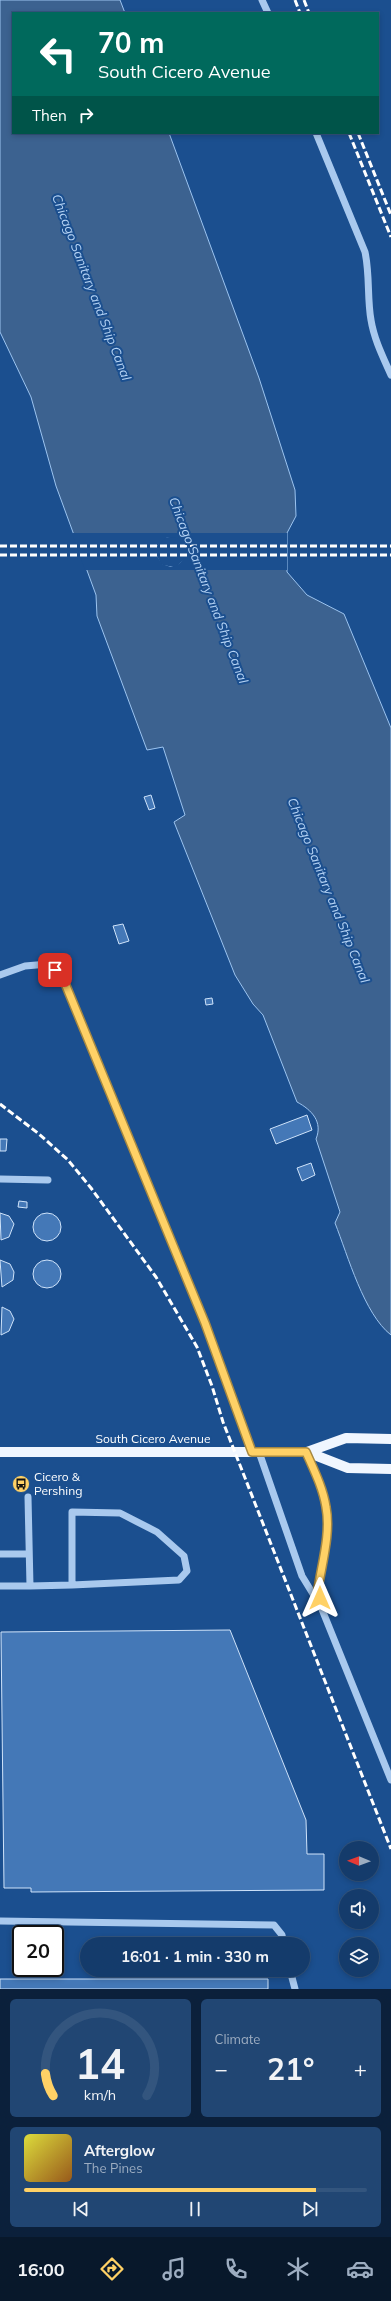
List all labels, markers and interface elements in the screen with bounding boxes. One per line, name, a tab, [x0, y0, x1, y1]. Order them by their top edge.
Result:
text: 70 m	[98, 25, 164, 60]
icon: left	[32, 28, 84, 80]
text: South Cicero Avenue	[98, 60, 271, 83]
icon: right	[75, 104, 97, 126]
text: Then	[32, 106, 67, 125]
water label: Chicago Sanitary and Ship Canal	[49, 192, 135, 383]
water label: Chicago Sanitary and Ship Canal	[166, 495, 252, 686]
water label: Chicago Sanitary and Ship Canal	[284, 795, 374, 986]
pin	[38, 953, 72, 987]
icon: arrive	[44, 959, 66, 981]
street label: South Cicero Avenue	[95, 1431, 211, 1446]
place label: Cicero & Pershing	[34, 1469, 82, 1498]
bus stop icon: Cicero & Pershing	[11, 1474, 31, 1494]
position arrow	[299, 1577, 341, 1619]
north arrow	[339, 1841, 379, 1881]
map controls	[339, 1841, 379, 1977]
button: sound	[339, 1889, 379, 1929]
speed limit sign: 20	[12, 1925, 64, 1977]
button: layers	[339, 1937, 379, 1977]
text: 16:01 · 1 min · 330 m	[121, 1947, 269, 1966]
text: Climate	[215, 2031, 260, 2047]
text: 14	[75, 2037, 125, 2089]
text: 21°	[267, 2050, 314, 2088]
text: −	[215, 2055, 228, 2083]
text: +	[354, 2055, 367, 2083]
text: km/h	[84, 2086, 116, 2104]
text: Afterglow	[84, 2141, 155, 2160]
text: The Pines	[84, 2160, 143, 2176]
icon: previous	[70, 2198, 92, 2220]
icon: pause	[184, 2198, 206, 2220]
icon: next	[299, 2198, 321, 2220]
icon: directions	[98, 2255, 126, 2283]
icon: music	[160, 2255, 188, 2283]
icon: phone	[222, 2255, 250, 2283]
icon: climate	[284, 2255, 312, 2283]
icon: car	[346, 2255, 374, 2283]
text: 16:00	[17, 2258, 65, 2281]

